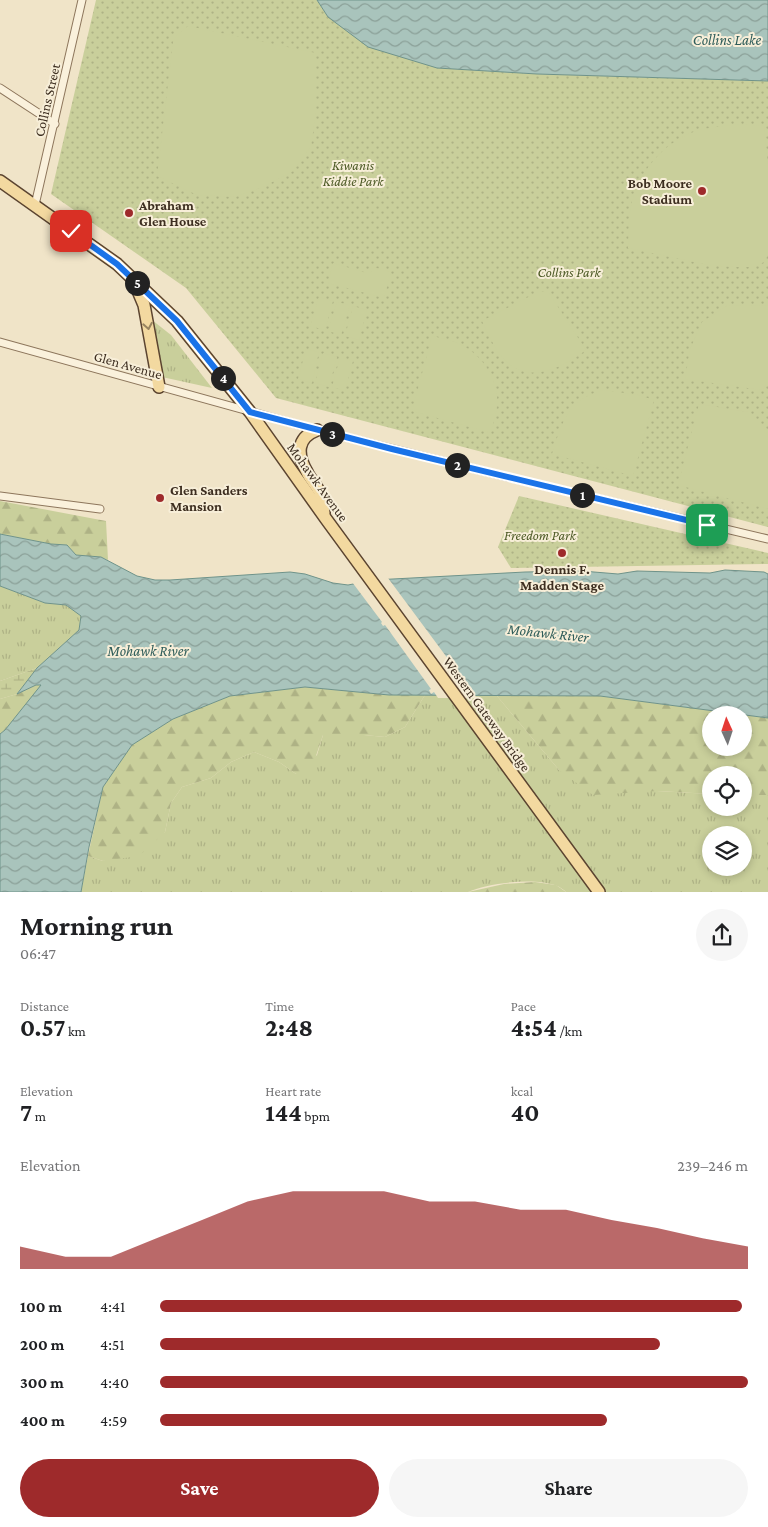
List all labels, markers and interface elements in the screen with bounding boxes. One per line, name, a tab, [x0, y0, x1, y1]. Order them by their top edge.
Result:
water label: Collins Lake	[693, 32, 761, 48]
street label: Collins Street	[31, 62, 63, 138]
park label: Kiwanis Kiddie Park	[323, 157, 384, 189]
place label: Bob Moore Stadium	[628, 175, 692, 207]
marker: Bob Moore Stadium	[696, 185, 708, 197]
place label: Abraham Glen House	[138, 197, 207, 229]
marker: Abraham Glen House	[123, 207, 135, 219]
pin	[50, 210, 92, 252]
icon: check	[57, 217, 85, 245]
park label: Collins Park	[537, 264, 601, 280]
pin: 5	[124, 270, 150, 296]
text: 5	[134, 275, 141, 291]
one-way arrow	[143, 321, 153, 330]
street label: Glen Avenue	[92, 348, 164, 382]
pin: 4	[210, 366, 236, 390]
text: 4	[220, 370, 227, 386]
pin: 3	[320, 422, 344, 446]
text: 3	[329, 426, 336, 442]
street label: Mohawk Avenue	[284, 440, 352, 524]
pin: 2	[444, 452, 470, 478]
text: 2	[454, 457, 461, 473]
place label: Glen Sanders Mansion	[170, 482, 248, 514]
pin: 1	[570, 482, 594, 508]
text: 1	[580, 487, 585, 503]
marker: Glen Sanders Mansion	[154, 492, 166, 504]
pin	[686, 504, 728, 546]
icon: arrive	[693, 511, 721, 539]
park label: Freedom Park	[504, 527, 577, 543]
marker: Dennis F. Madden Stage	[556, 547, 568, 559]
place label: Dennis F. Madden Stage	[520, 561, 604, 593]
water label: Mohawk River	[506, 621, 590, 645]
water label: Mohawk River	[106, 643, 189, 659]
street label: Western Gateway Bridge	[440, 654, 534, 774]
north arrow	[702, 706, 752, 756]
map controls	[702, 706, 752, 876]
button: locate	[702, 766, 752, 816]
button: layers	[702, 826, 752, 876]
button: share	[696, 909, 748, 961]
text: Morning run	[20, 910, 173, 941]
text: 06:47	[20, 945, 56, 962]
text: Distance	[20, 998, 69, 1014]
text: Time	[265, 998, 294, 1014]
text: Pace	[511, 998, 536, 1014]
text: 0.57	[20, 1014, 65, 1041]
text: 2:48	[265, 1014, 313, 1041]
text: 4:54	[511, 1014, 557, 1041]
text: km	[65, 1023, 86, 1039]
text: /km	[557, 1023, 582, 1039]
text: Elevation	[20, 1083, 73, 1099]
text: Heart rate	[265, 1083, 321, 1099]
text: kcal	[511, 1083, 533, 1099]
text: 7	[20, 1099, 32, 1126]
text: 144	[265, 1099, 302, 1126]
text: 40	[511, 1099, 539, 1126]
text: m	[32, 1108, 46, 1124]
text: bpm	[302, 1108, 330, 1124]
text: Elevation	[20, 1157, 81, 1174]
text: 239–246 m	[677, 1157, 748, 1174]
text: 100 m	[20, 1298, 62, 1315]
text: 4:41	[100, 1298, 125, 1315]
text: 200 m	[20, 1336, 64, 1353]
text: 4:51	[100, 1336, 125, 1353]
text: 300 m	[20, 1374, 64, 1391]
text: 4:40	[100, 1374, 129, 1391]
text: 400 m	[20, 1412, 65, 1429]
text: 4:59	[100, 1412, 127, 1429]
button: Save	[20, 1459, 379, 1517]
button: Share	[389, 1459, 748, 1517]

